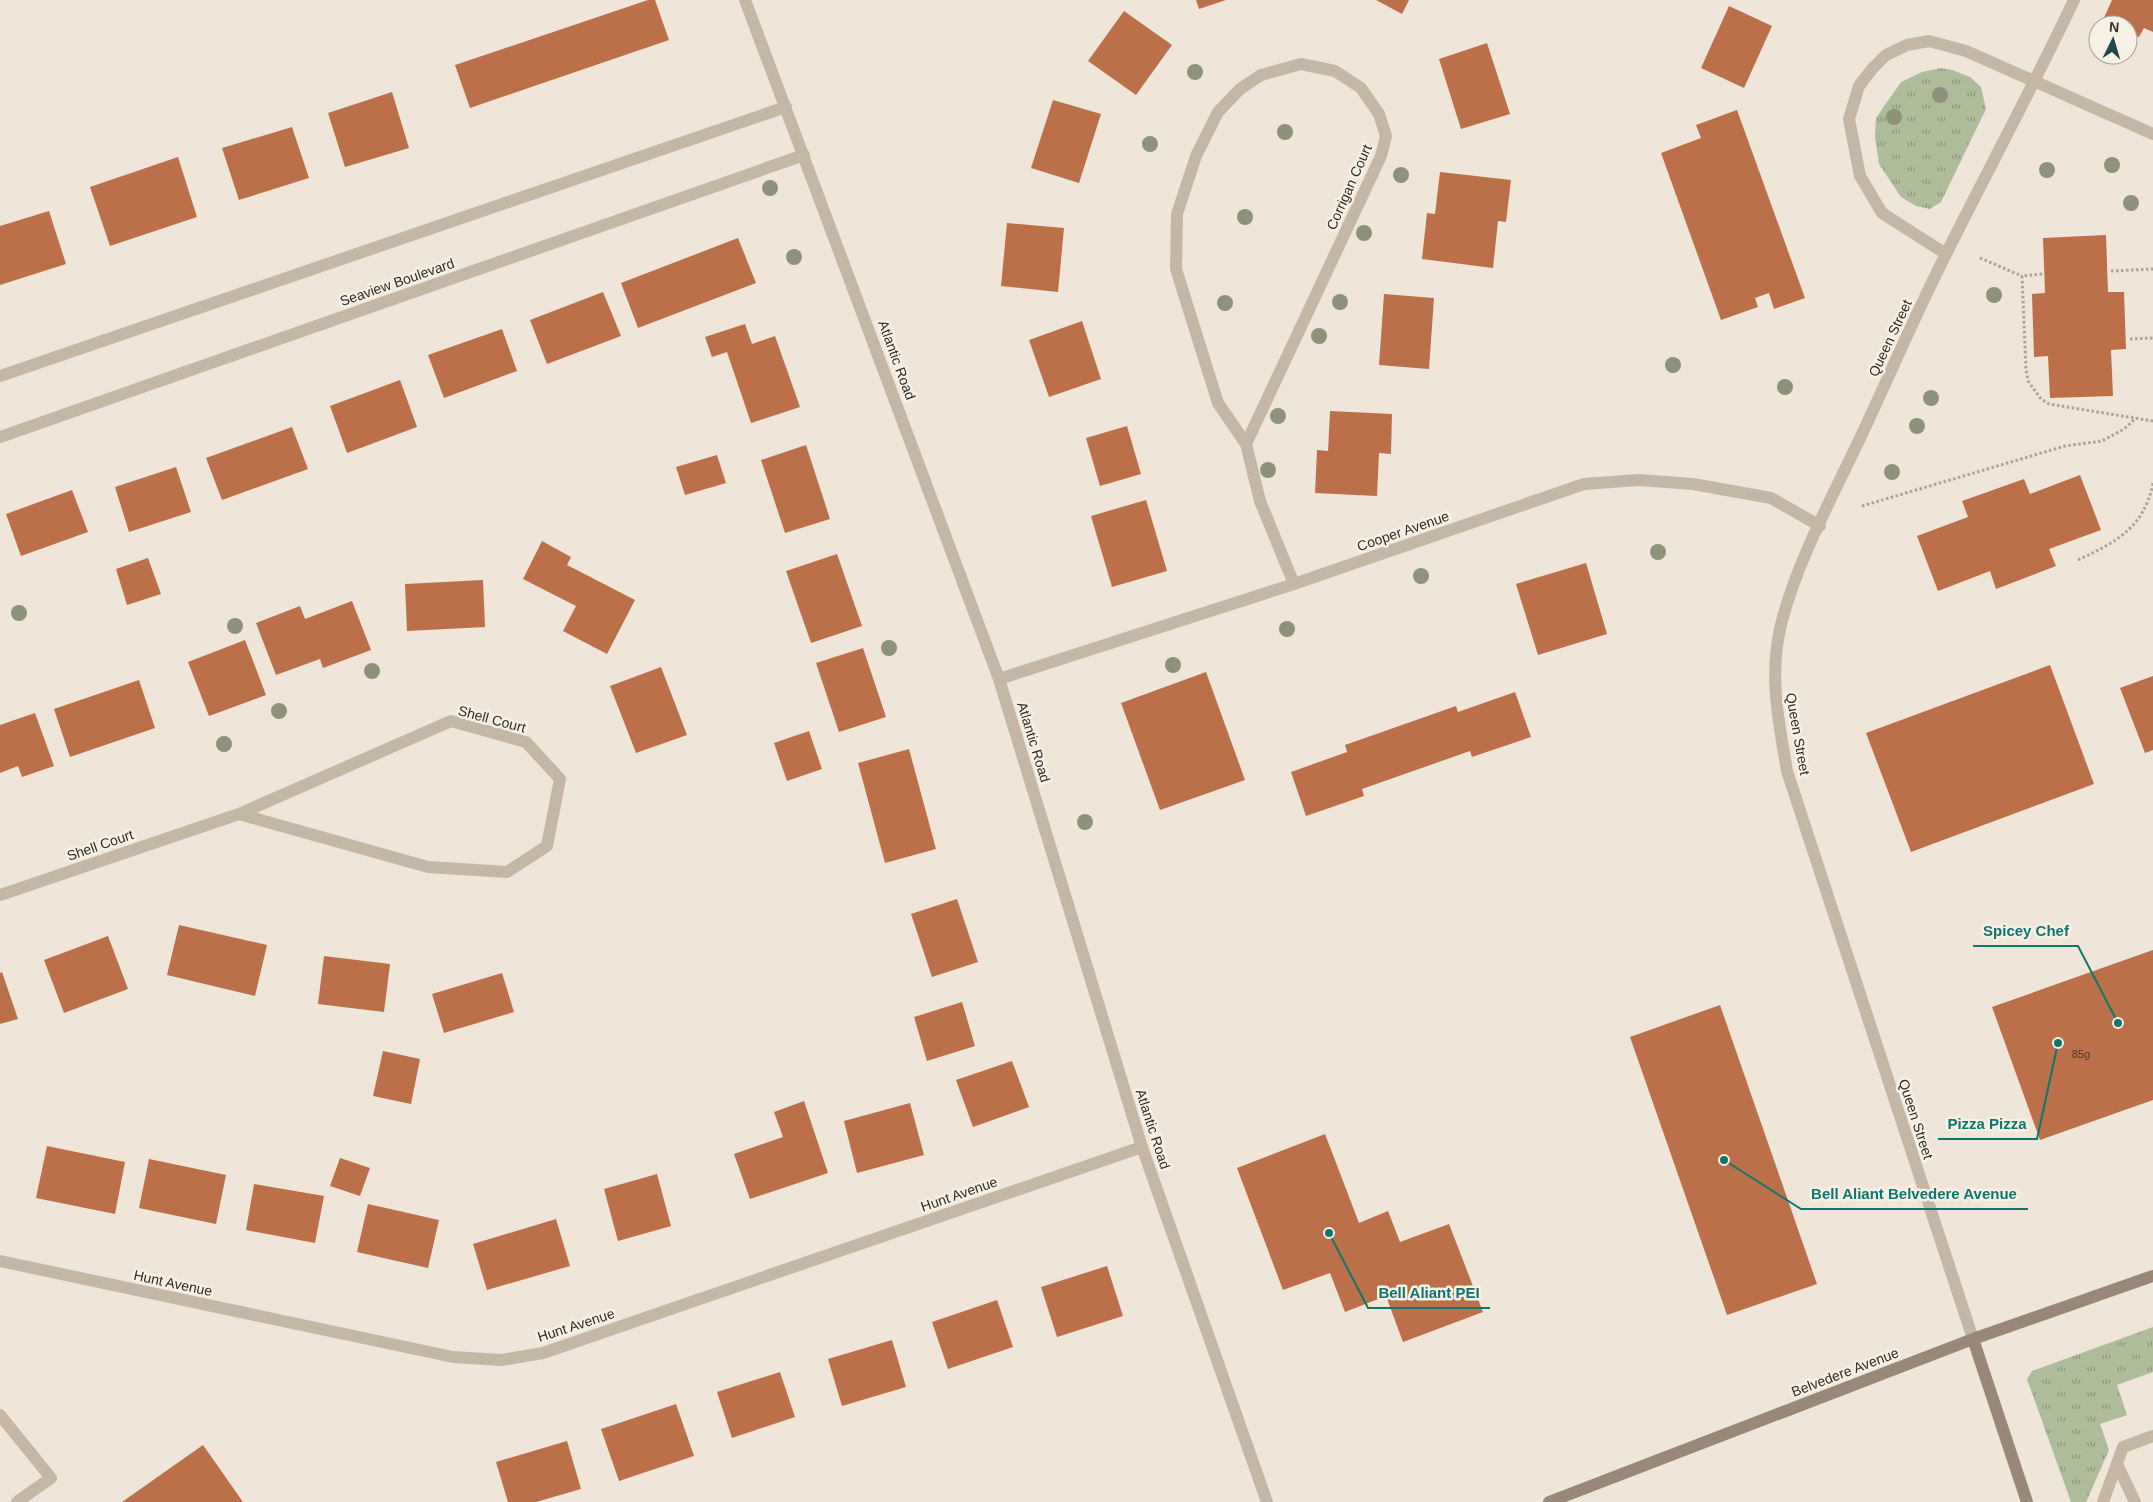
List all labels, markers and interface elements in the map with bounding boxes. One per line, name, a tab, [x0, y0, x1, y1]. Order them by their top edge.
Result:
north arrow	[2088, 15, 2138, 65]
text: N	[2108, 19, 2120, 35]
street label: Corrigan Court	[1323, 142, 1375, 232]
street label: Seaview Boulevard	[338, 255, 456, 309]
street label: Queen Street	[1865, 297, 1915, 379]
street label: Atlantic Road	[875, 318, 919, 402]
street label: Cooper Avenue	[1355, 508, 1451, 554]
street label: Queen Street	[1783, 692, 1813, 777]
street label: Atlantic Road	[1014, 700, 1054, 784]
street label: Shell Court	[456, 702, 528, 736]
street label: Shell Court	[65, 826, 135, 864]
callout: Spicey Chef	[1973, 916, 2078, 946]
text: Spicey Chef	[1983, 922, 2070, 939]
house number: 85g	[2072, 1048, 2090, 1060]
street label: Queen Street	[1896, 1077, 1937, 1161]
street label: Atlantic Road	[1133, 1087, 1173, 1171]
callout: Pizza Pizza	[1938, 1109, 2037, 1139]
text: Pizza Pizza	[1947, 1115, 2027, 1132]
street label: Hunt Avenue	[919, 1173, 1000, 1215]
callout: Bell Aliant Belvedere Avenue	[1801, 1179, 2028, 1209]
text: Bell Aliant Belvedere Avenue	[1811, 1185, 2017, 1202]
street label: Hunt Avenue	[132, 1267, 214, 1299]
callout: Bell Aliant PEI	[1368, 1278, 1490, 1308]
text: Bell Aliant PEI	[1378, 1284, 1480, 1301]
street label: Hunt Avenue	[536, 1305, 617, 1345]
street label: Belvedere Avenue	[1789, 1344, 1901, 1400]

